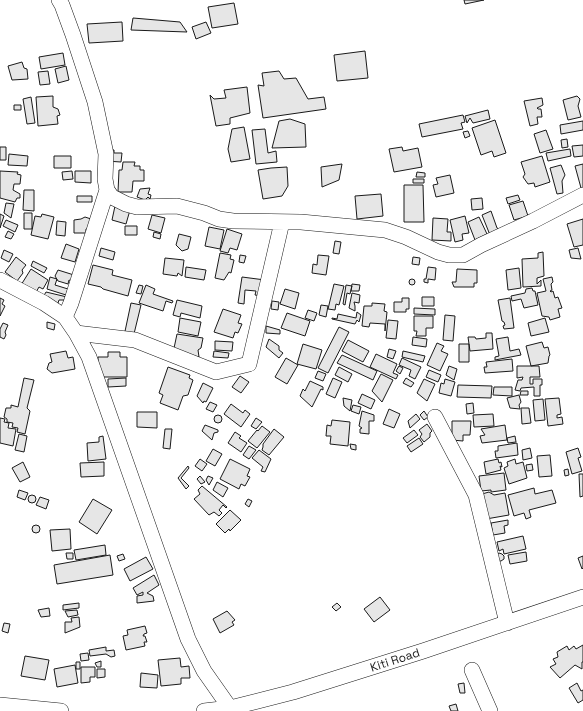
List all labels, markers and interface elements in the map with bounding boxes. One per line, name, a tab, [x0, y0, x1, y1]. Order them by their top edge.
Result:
street label: Kiti Road	[368, 644, 422, 676]

